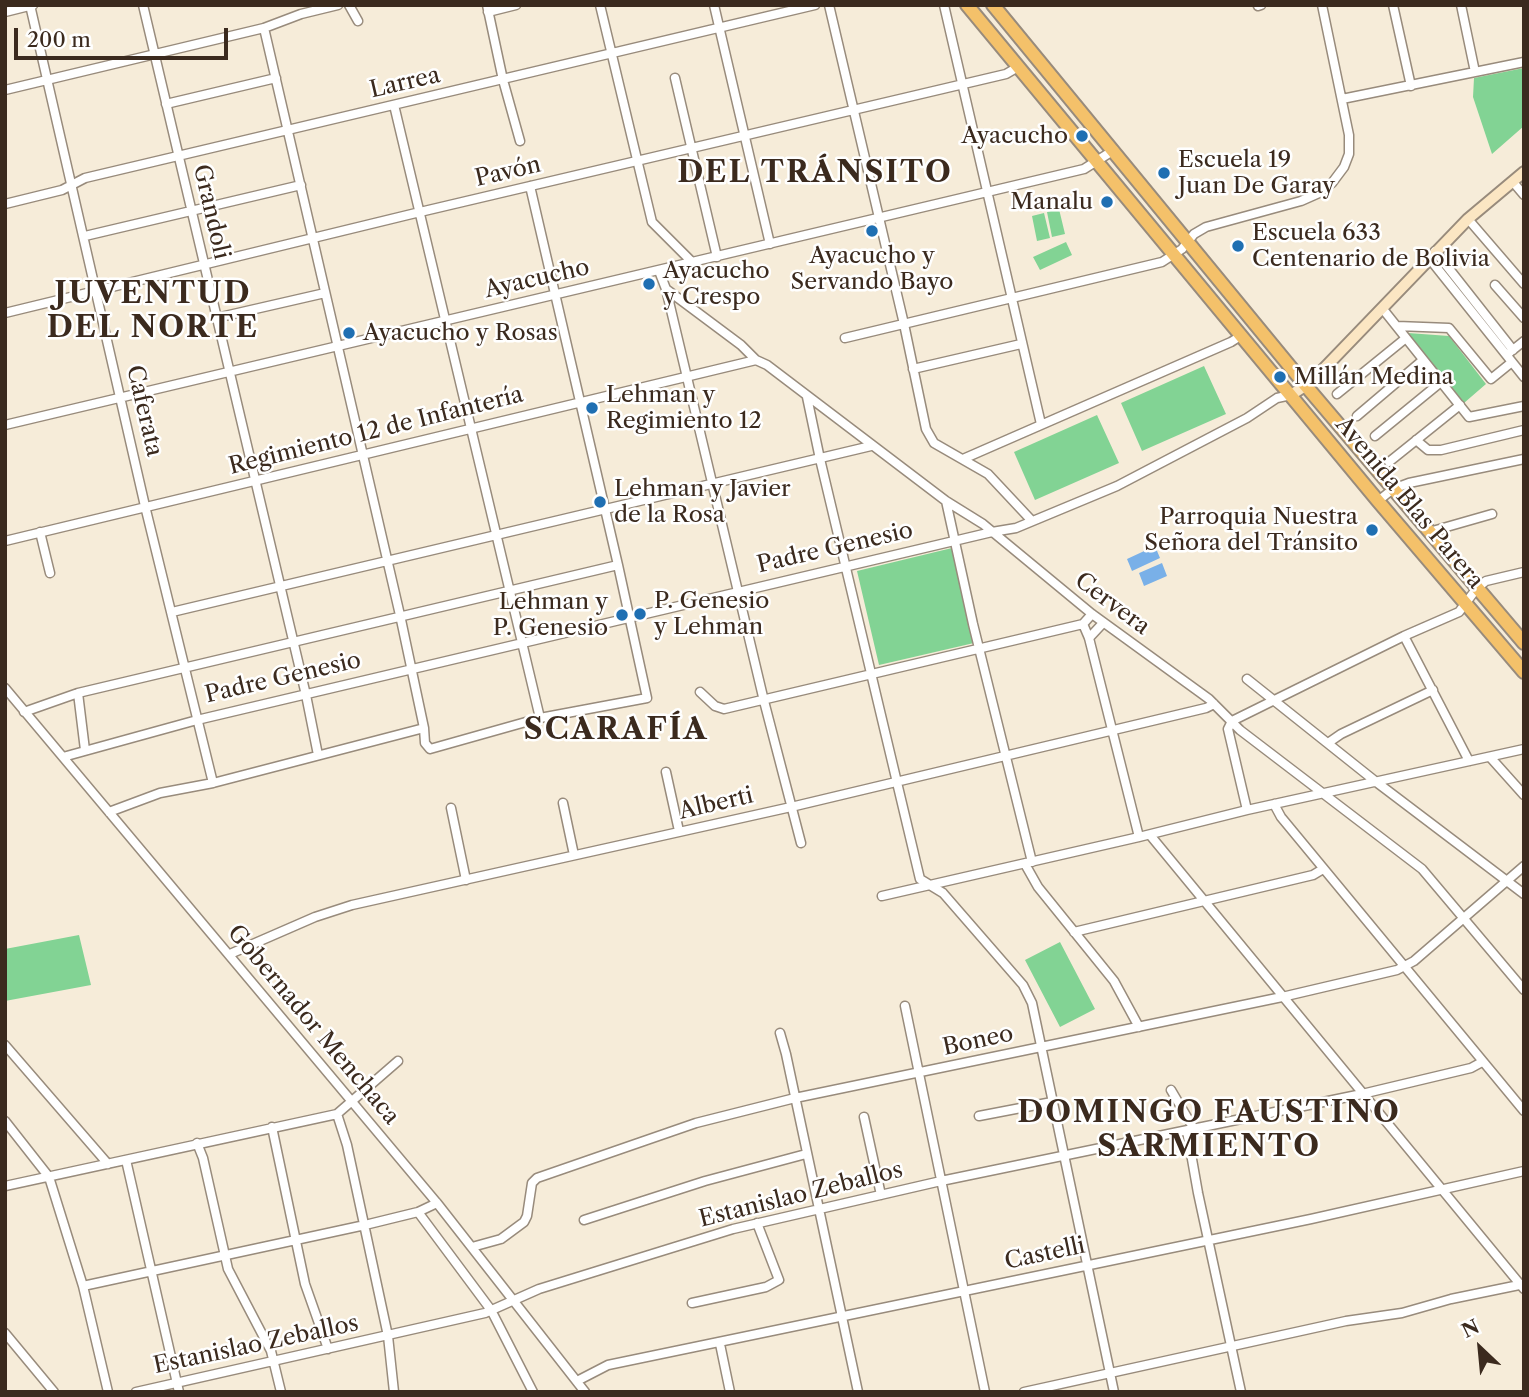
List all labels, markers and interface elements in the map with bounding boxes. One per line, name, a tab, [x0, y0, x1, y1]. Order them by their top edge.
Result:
scale bar	[18, 14, 231, 58]
text: 200 m	[27, 27, 91, 52]
street label: Larrea	[367, 62, 443, 104]
place label: Ayacucho	[961, 122, 1068, 150]
marker: Ayacucho	[1074, 128, 1090, 144]
place label: Escuela 19 Juan De Garay	[1178, 146, 1335, 200]
street label: Pavón	[472, 151, 544, 193]
district label: DEL TRÁNSITO	[679, 155, 951, 191]
street label: Grandoli	[187, 162, 235, 262]
marker: Escuela 19 Juan De Garay	[1156, 165, 1172, 181]
place label: Manalu	[1010, 188, 1093, 216]
marker: Manalu	[1099, 194, 1115, 210]
place label: Escuela 633 Centenario de Bolivia	[1252, 219, 1490, 273]
marker: Ayacucho y Servando Bayo	[864, 223, 880, 239]
marker: Escuela 633 Centenario de Bolivia	[1230, 238, 1246, 254]
place label: Ayacucho y Servando Bayo	[791, 242, 953, 296]
street label: Ayacucho	[482, 254, 592, 304]
place label: Ayacucho y Crespo	[663, 257, 770, 311]
district label: JUVENTUD DEL NORTE	[48, 276, 258, 346]
marker: Ayacucho y Crespo	[641, 276, 657, 292]
place label: Ayacucho y Rosas	[363, 319, 558, 347]
marker: Ayacucho y Rosas	[341, 325, 357, 341]
street label: Caferata	[120, 363, 168, 459]
place label: Millán Medina	[1294, 363, 1454, 391]
marker: Millán Medina	[1272, 369, 1288, 385]
street label: Regimiento 12 de Infantería	[226, 381, 526, 481]
place label: Lehman y Regimiento 12	[606, 381, 762, 435]
marker: Lehman y Regimiento 12	[584, 400, 600, 416]
street label: Avenida Blas Parera	[1329, 411, 1489, 595]
place label: Lehman y Javier de la Rosa	[614, 475, 791, 529]
marker: Lehman y Javier de la Rosa	[592, 494, 608, 510]
place label: Parroquia Nuestra Señora del Tránsito	[1144, 503, 1358, 557]
street label: Padre Genesio	[754, 517, 916, 579]
marker: Parroquia Nuestra Señora del Tránsito	[1364, 522, 1380, 538]
street label: Cervera	[1069, 567, 1155, 641]
place label: P. Genesio y Lehman	[654, 587, 769, 641]
place label: Lehman y P. Genesio	[493, 588, 608, 642]
marker: P. Genesio y Lehman	[632, 606, 648, 622]
marker: Lehman y P. Genesio	[614, 607, 630, 623]
street label: Padre Genesio	[202, 647, 364, 709]
district label: SCARAFÍA	[525, 712, 707, 748]
street label: Alberti	[676, 782, 756, 826]
street label: Gobernador Menchaca	[221, 919, 405, 1131]
street label: Boneo	[940, 1020, 1016, 1062]
district label: DOMINGO FAUSTINO SARMIENTO	[1019, 1095, 1399, 1166]
street label: Estanislao Zeballos	[696, 1156, 906, 1234]
street label: Castelli	[1002, 1232, 1088, 1276]
street label: Estanislao Zeballos	[151, 1310, 361, 1380]
north arrow	[1445, 1313, 1515, 1383]
text: N	[1458, 1315, 1483, 1343]

